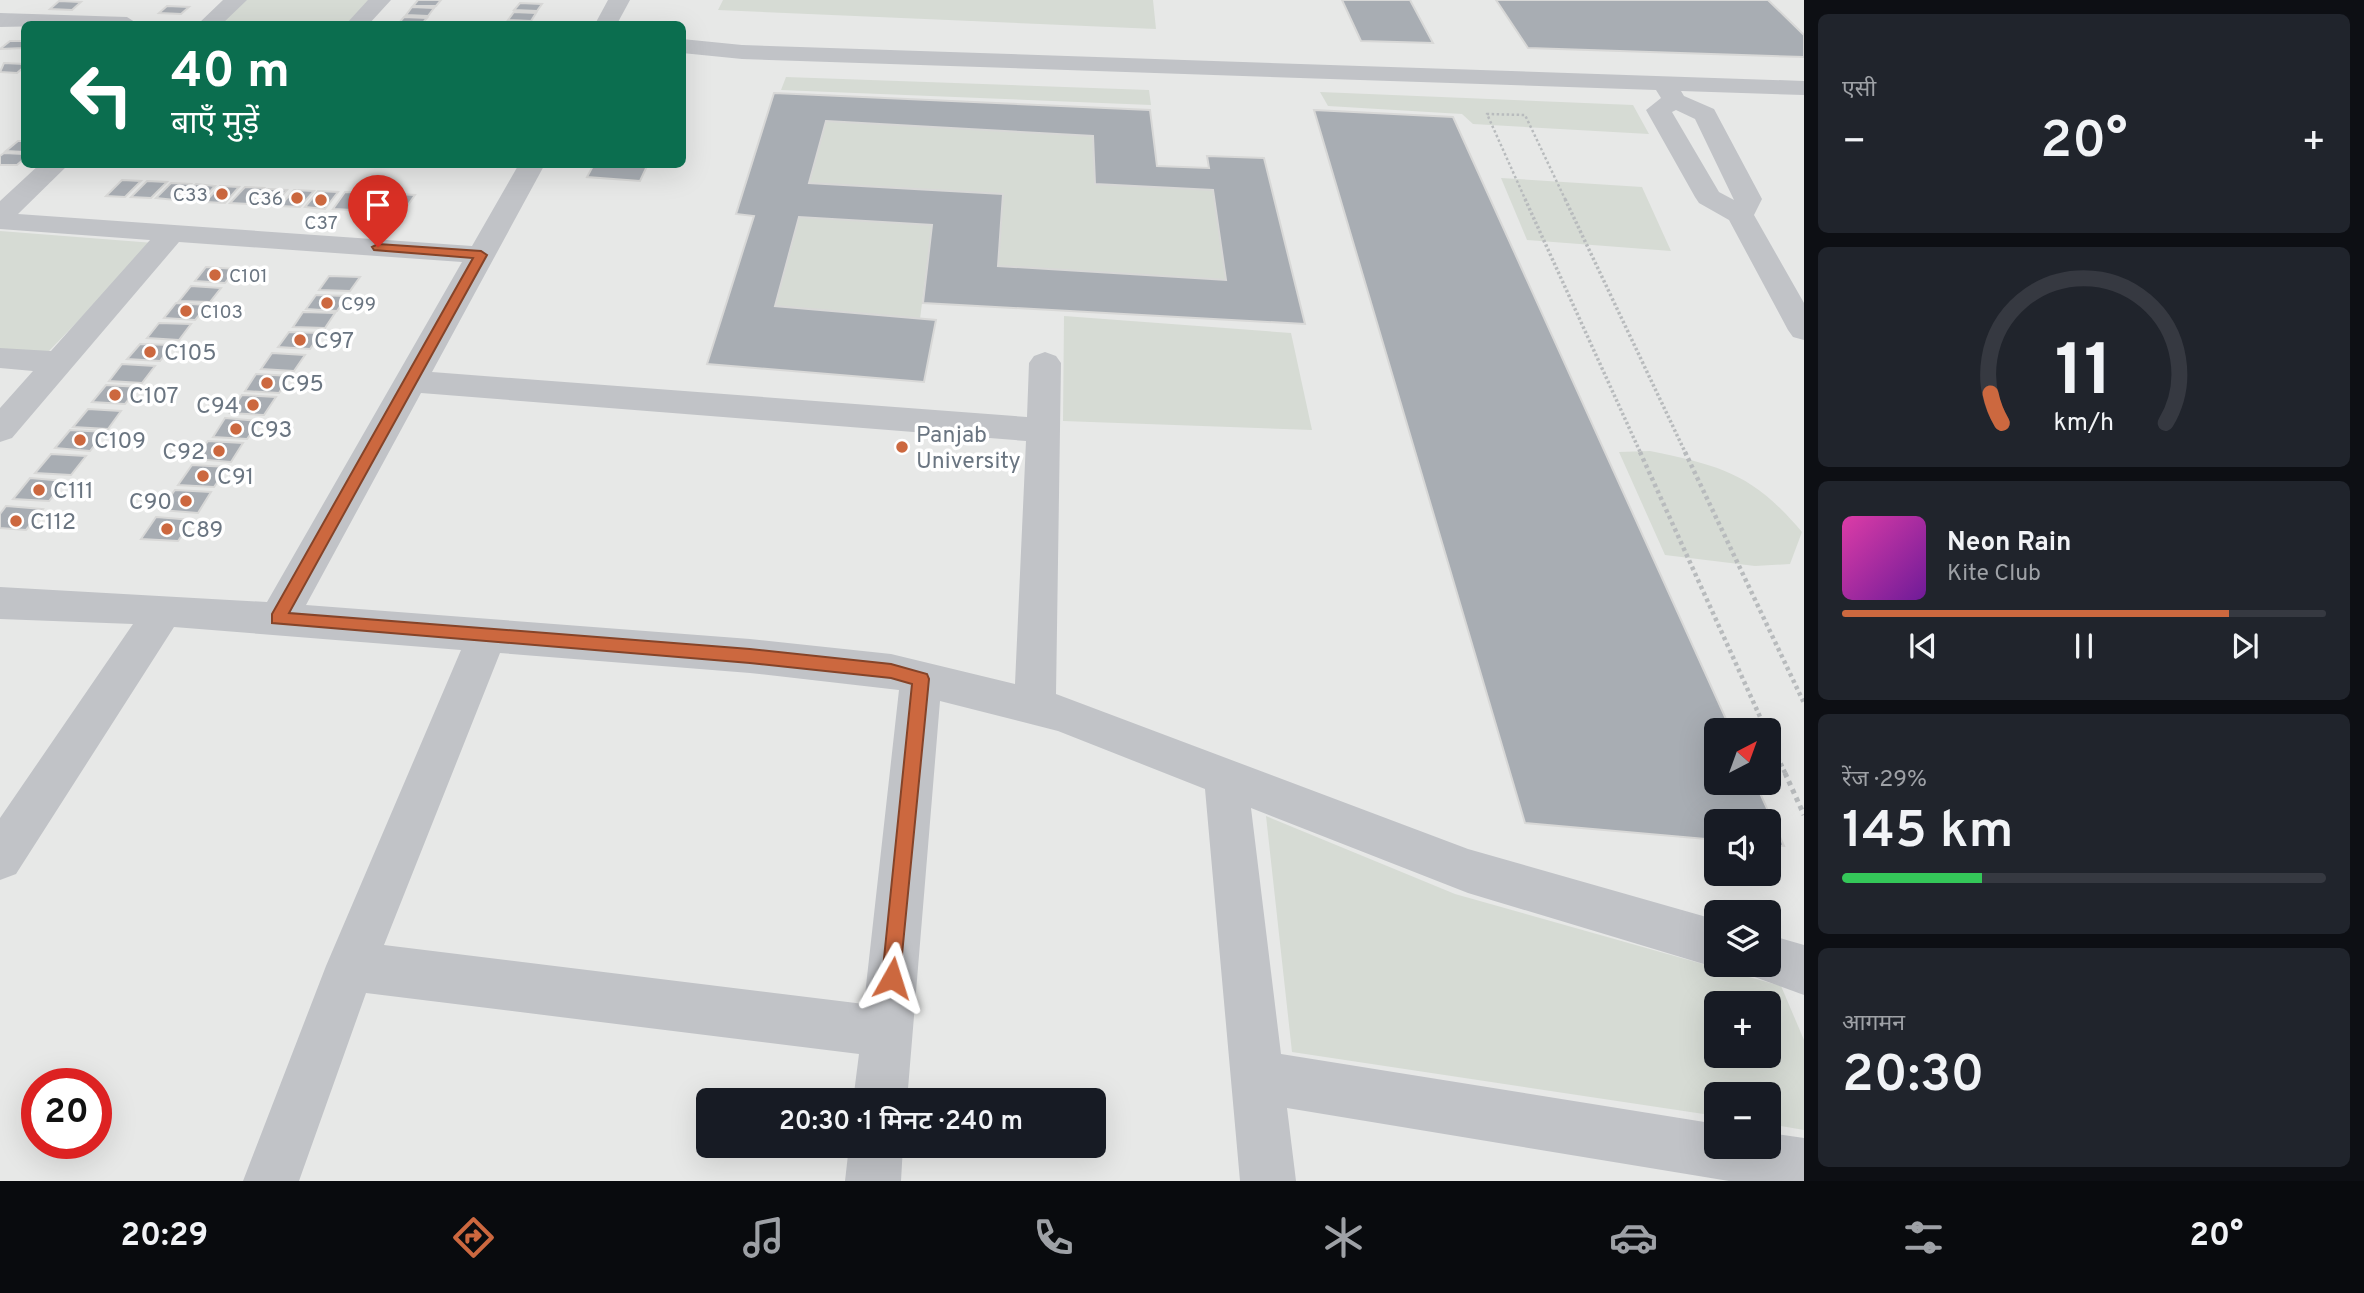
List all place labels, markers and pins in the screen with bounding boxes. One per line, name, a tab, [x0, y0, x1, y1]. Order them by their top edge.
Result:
pin	[348, 175, 408, 247]
place label: C33	[173, 184, 208, 208]
marker: C33	[214, 186, 230, 202]
place label: C36	[248, 188, 283, 212]
marker: C36	[289, 190, 305, 206]
marker: C37	[313, 192, 329, 208]
place label: C37	[304, 212, 338, 236]
place label: C101	[229, 265, 268, 289]
marker: C101	[207, 267, 223, 283]
place label: C99	[341, 293, 376, 317]
marker: C99	[319, 295, 335, 311]
place label: C103	[200, 301, 243, 325]
marker: C103	[178, 303, 194, 319]
place label: C97	[314, 328, 354, 357]
marker: C97	[292, 332, 308, 348]
place label: C105	[164, 340, 217, 369]
marker: C105	[142, 344, 158, 360]
place label: C95	[281, 371, 324, 400]
marker: C95	[259, 375, 275, 391]
place label: C107	[129, 383, 179, 412]
marker: C107	[107, 387, 123, 403]
place label: C94	[196, 393, 239, 422]
marker: C94	[245, 397, 261, 413]
place label: C93	[250, 417, 292, 446]
marker: C93	[228, 421, 244, 437]
place label: Panjab University	[916, 422, 1021, 477]
place label: C109	[94, 428, 146, 457]
marker: C109	[72, 432, 88, 448]
place label: C92	[162, 439, 205, 468]
marker: Panjab University	[894, 439, 910, 455]
marker: C92	[211, 443, 227, 459]
place label: C91	[217, 464, 254, 493]
marker: C91	[195, 468, 211, 484]
place label: C111	[53, 478, 94, 507]
marker: C111	[31, 482, 47, 498]
place label: C90	[129, 489, 172, 518]
marker: C90	[178, 493, 194, 509]
place label: C112	[30, 509, 76, 538]
marker: C112	[8, 513, 24, 529]
place label: C89	[181, 517, 223, 546]
marker: C89	[159, 521, 175, 537]

